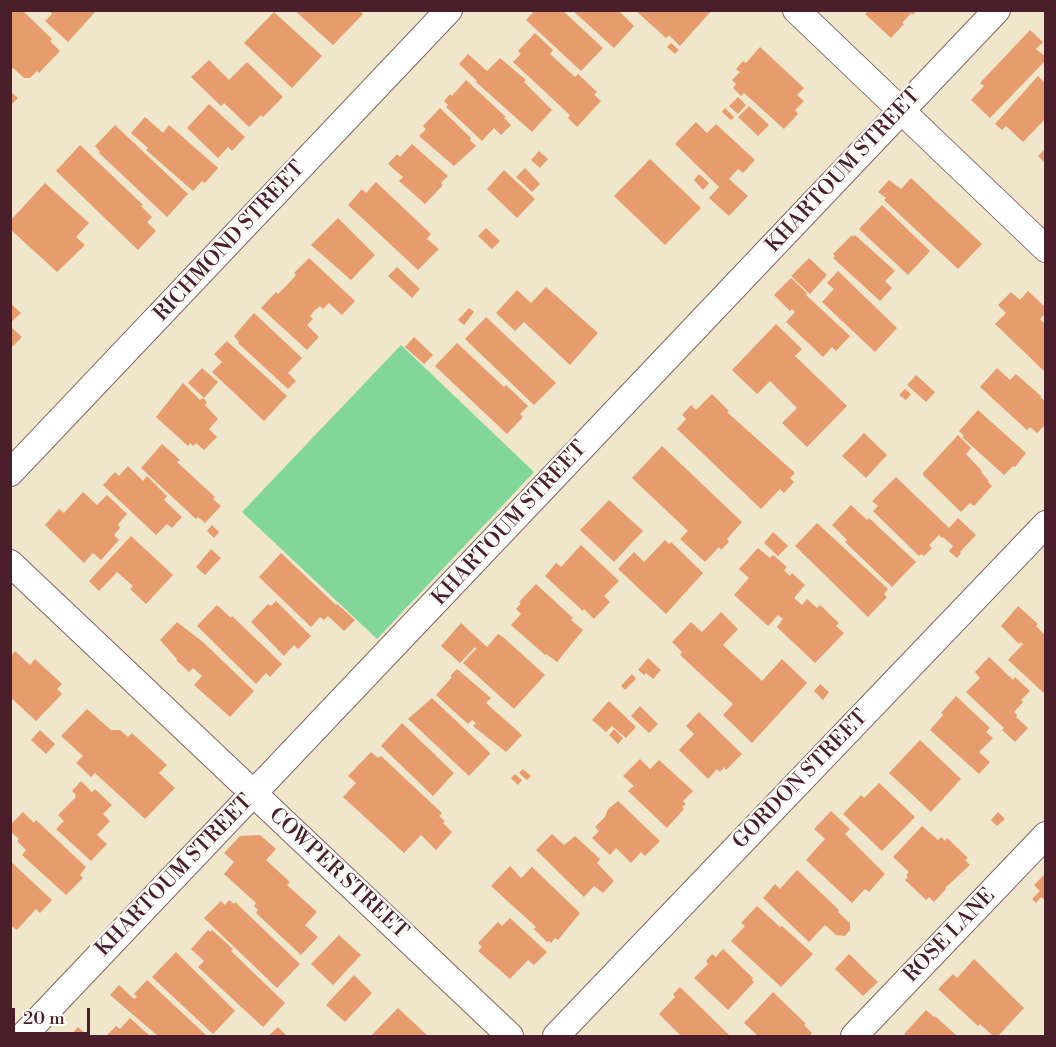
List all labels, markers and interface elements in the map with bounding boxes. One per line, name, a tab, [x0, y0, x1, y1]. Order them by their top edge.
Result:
street label: KHARTOUM STREET	[761, 84, 927, 258]
street label: RICHMOND STREET	[149, 157, 311, 327]
street label: KHARTOUM STREET	[427, 437, 593, 611]
street label: GORDON STREET	[728, 705, 874, 855]
street label: KHARTOUM STREET	[91, 790, 259, 962]
street label: COWPER STREET	[263, 803, 413, 945]
street label: ROSE LANE	[899, 884, 1001, 988]
scale bar	[15, 996, 93, 1034]
text: 20 m	[23, 1007, 65, 1030]

